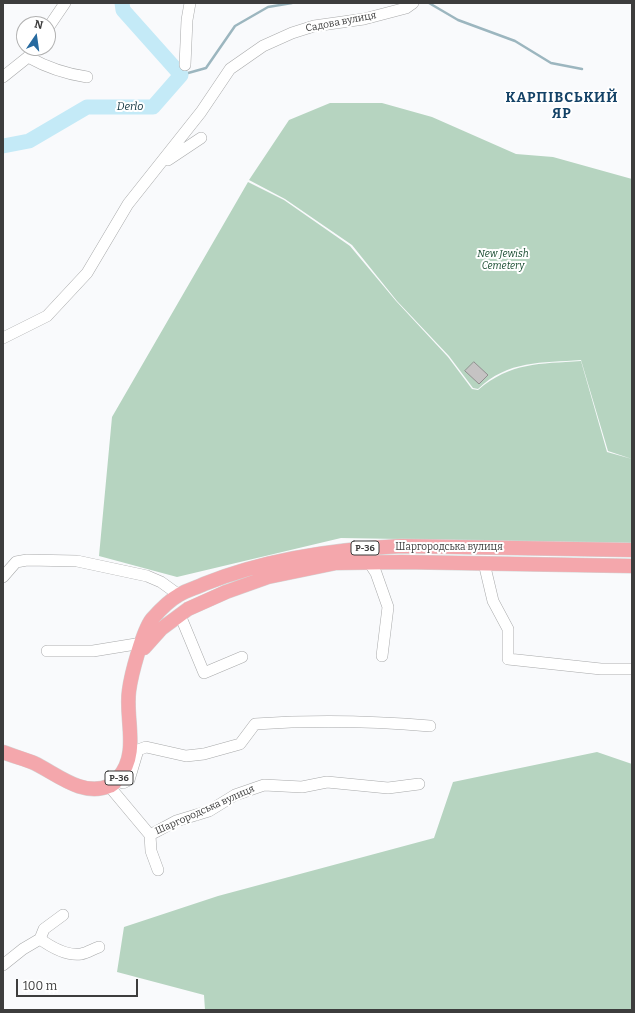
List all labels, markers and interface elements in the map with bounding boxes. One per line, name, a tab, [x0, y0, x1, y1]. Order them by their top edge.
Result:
street label: Садова вулиця	[305, 9, 377, 35]
north arrow	[16, 16, 56, 56]
text: N	[33, 18, 44, 32]
district label: КАРПІВСЬКИЙ ЯР	[505, 90, 619, 122]
water label: Derlo	[117, 100, 143, 114]
park label: New Jewish Cemetery	[477, 248, 529, 272]
road number: Р-36	[351, 541, 379, 555]
street label: Шаргородська вулиця	[395, 541, 503, 553]
road number: Р-36	[105, 771, 133, 785]
street label: Шаргородська вулиця	[154, 783, 256, 837]
scale bar	[18, 971, 140, 997]
text: 100 m	[23, 979, 57, 993]

